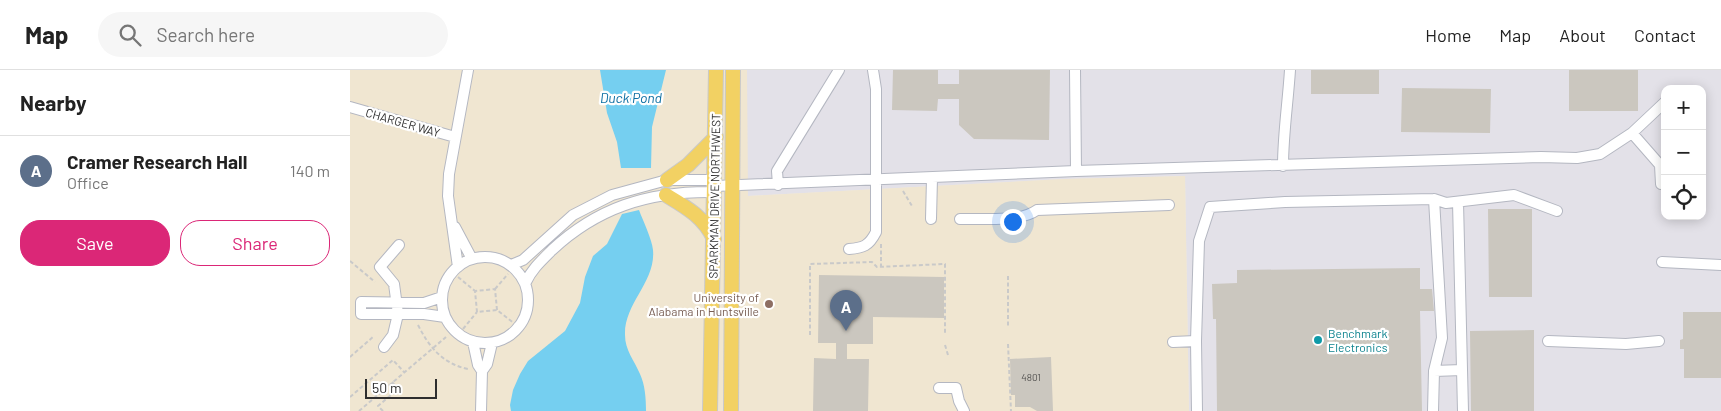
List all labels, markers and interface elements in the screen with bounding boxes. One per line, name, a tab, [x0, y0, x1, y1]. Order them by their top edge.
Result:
search box	[98, 12, 448, 57]
text: Map	[25, 20, 68, 49]
icon: search	[116, 21, 144, 49]
text: Search here	[156, 23, 255, 46]
text: Home	[1425, 24, 1471, 46]
text: Map	[1499, 24, 1531, 46]
text: About	[1559, 24, 1606, 46]
text: Contact	[1634, 24, 1696, 46]
map controls	[1661, 85, 1706, 220]
button: +	[1661, 85, 1706, 130]
water label: Duck Pond	[600, 89, 663, 106]
text: Nearby	[20, 90, 86, 115]
street label: CHARGER WAY	[364, 105, 442, 139]
street label: SPARKMAN DRIVE NORTHWEST	[706, 113, 722, 279]
button: −	[1661, 130, 1706, 175]
text: Cramer Research Hall	[67, 150, 247, 173]
text: A	[31, 161, 41, 180]
text: 140 m	[290, 161, 330, 180]
text: Office	[67, 173, 109, 192]
button: locate	[1661, 175, 1706, 220]
your location	[1000, 209, 1026, 235]
button: Save	[20, 220, 170, 266]
button: Share	[180, 220, 330, 266]
place label: University of Alabama in Huntsville	[649, 290, 759, 318]
pin: A	[830, 290, 862, 331]
marker: University of Alabama in Huntsville	[763, 298, 775, 310]
place label: Benchmark Electronics	[1328, 326, 1388, 354]
marker: Benchmark Electronics	[1312, 334, 1324, 346]
house number: 4801	[1021, 371, 1041, 383]
scale bar	[365, 376, 438, 399]
text: 50 m	[372, 379, 401, 396]

